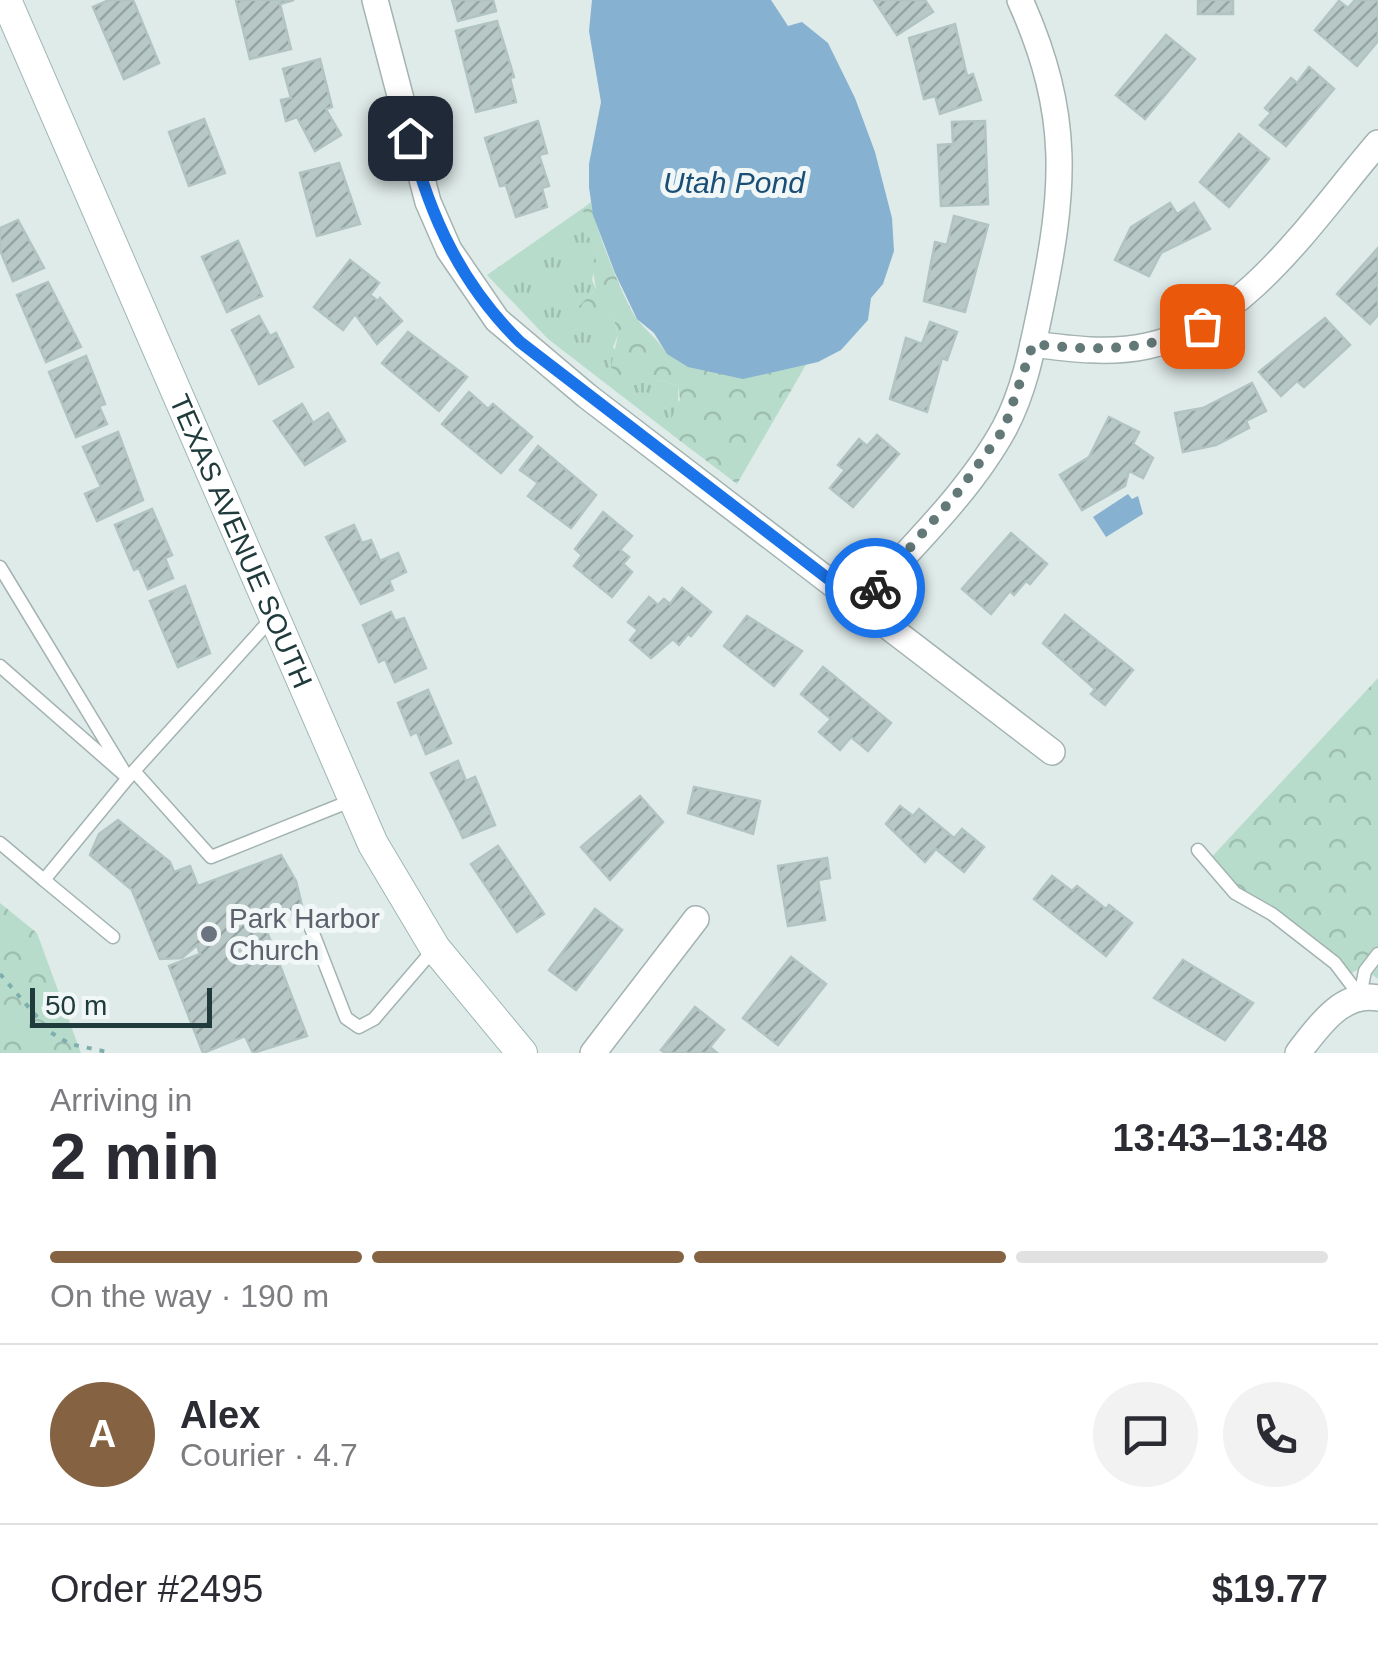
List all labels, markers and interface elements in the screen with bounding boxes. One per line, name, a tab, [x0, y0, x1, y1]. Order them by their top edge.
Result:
pin	[368, 96, 453, 181]
icon: home	[383, 111, 438, 166]
water label: Utah Pond	[663, 166, 806, 199]
pin	[1160, 284, 1245, 369]
icon: bag	[1175, 299, 1230, 354]
street label: TEXAS AVENUE SOUTH	[164, 389, 319, 693]
courier	[825, 538, 925, 638]
icon: bike	[848, 561, 903, 616]
place label: Park Harbor Church	[229, 903, 380, 966]
marker: Park Harbor Church	[198, 923, 220, 945]
scale bar	[30, 983, 212, 1028]
text: 50 m	[45, 990, 107, 1021]
text: Arriving in	[50, 1082, 192, 1118]
text: 13:43–13:48	[1112, 1117, 1328, 1159]
text: 2 min	[50, 1120, 220, 1193]
text: On the way · 190 m	[50, 1278, 329, 1314]
button: chat	[1093, 1382, 1198, 1487]
button: phone	[1223, 1382, 1328, 1487]
text: Alex	[180, 1394, 260, 1436]
text: A	[89, 1413, 116, 1455]
text: Courier · 4.7	[180, 1437, 358, 1473]
text: Order #2495	[50, 1568, 263, 1610]
text: $19.77	[1212, 1568, 1328, 1610]

